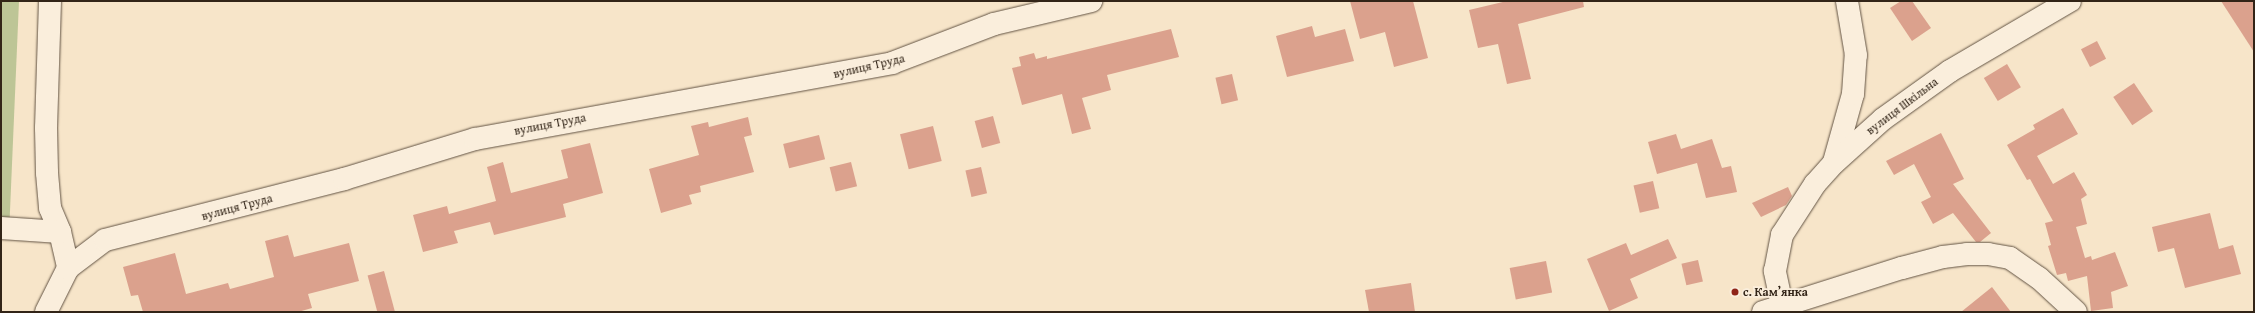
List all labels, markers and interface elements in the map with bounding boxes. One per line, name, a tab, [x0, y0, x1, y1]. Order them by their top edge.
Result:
street label: вулиця Труда	[832, 51, 906, 81]
street label: вулиця Шкільна	[1863, 74, 1941, 138]
street label: вулиця Труда	[513, 110, 587, 138]
street label: вулиця Труда	[200, 191, 274, 223]
place label: с. Кам’янка	[1743, 285, 1808, 299]
marker: с. Кам’янка	[1730, 287, 1740, 297]

